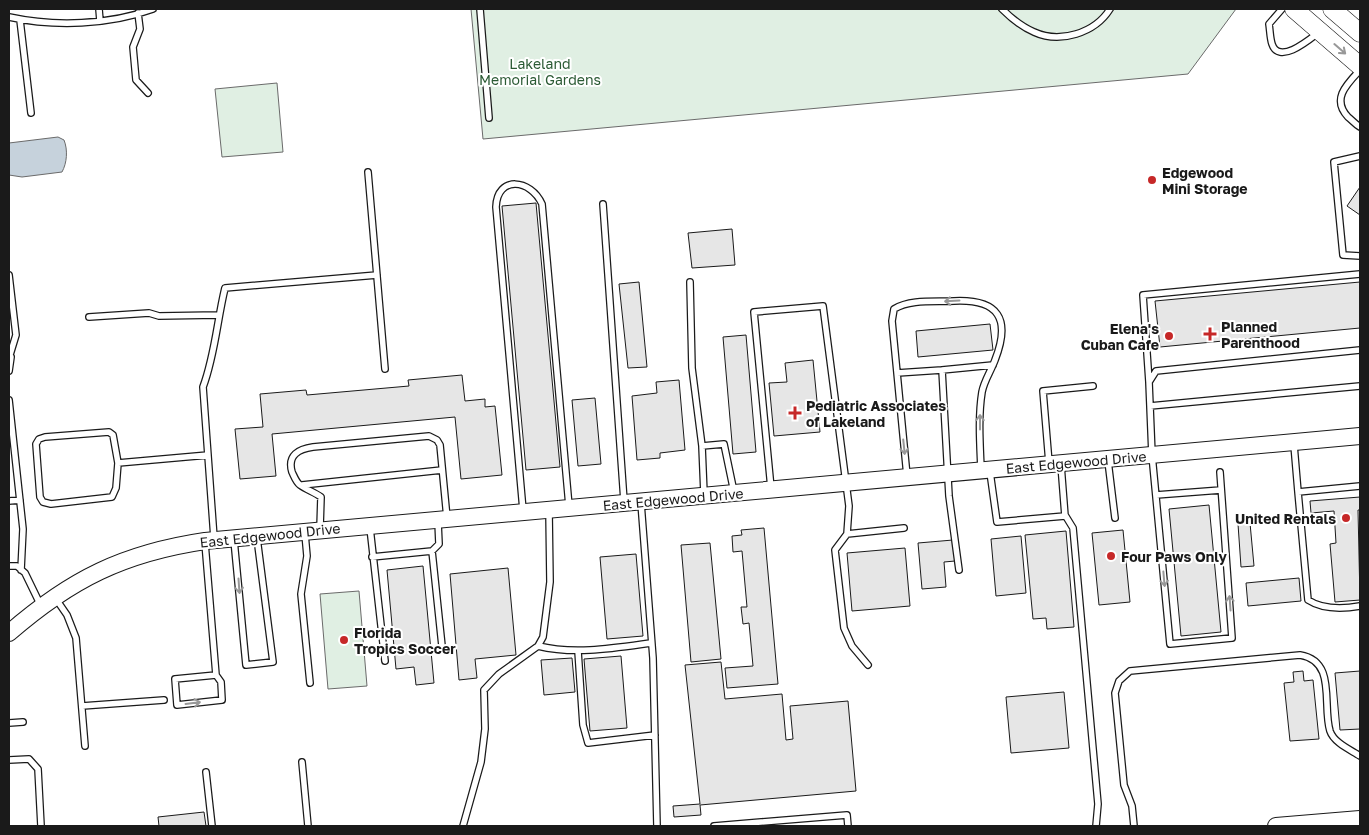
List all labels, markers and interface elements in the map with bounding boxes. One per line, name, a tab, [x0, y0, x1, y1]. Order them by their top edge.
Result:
one-way arrow	[1334, 43, 1347, 55]
park label: Lakeland Memorial Gardens	[479, 55, 601, 88]
place label: Edgewood Mini Storage	[1162, 164, 1248, 197]
marker: Edgewood Mini Storage	[1146, 174, 1158, 186]
one-way arrow	[944, 297, 960, 306]
place label: Planned Parenthood	[1221, 318, 1300, 351]
place label: Elena's Cuban Cafe	[1081, 320, 1159, 353]
marker: Planned Parenthood	[1203, 327, 1217, 341]
marker: Elena's Cuban Cafe	[1163, 330, 1175, 342]
place label: Pediatric Associates of Lakeland	[806, 397, 946, 430]
marker: Pediatric Associates of Lakeland	[788, 406, 802, 420]
one-way arrow	[975, 414, 985, 430]
one-way arrow	[899, 439, 909, 455]
street label: East Edgewood Drive	[1005, 447, 1147, 477]
street label: East Edgewood Drive	[602, 484, 744, 514]
place label: United Rentals	[1235, 510, 1336, 527]
marker: United Rentals	[1340, 512, 1352, 524]
street label: East Edgewood Drive	[199, 519, 341, 551]
place label: Four Paws Only	[1121, 548, 1228, 565]
marker: Four Paws Only	[1105, 550, 1117, 562]
one-way arrow	[1159, 570, 1169, 586]
one-way arrow	[235, 578, 244, 594]
one-way arrow	[1225, 595, 1234, 611]
place label: Florida Tropics Soccer	[354, 624, 456, 657]
marker: Florida Tropics Soccer	[338, 634, 350, 646]
one-way arrow	[185, 698, 201, 708]

